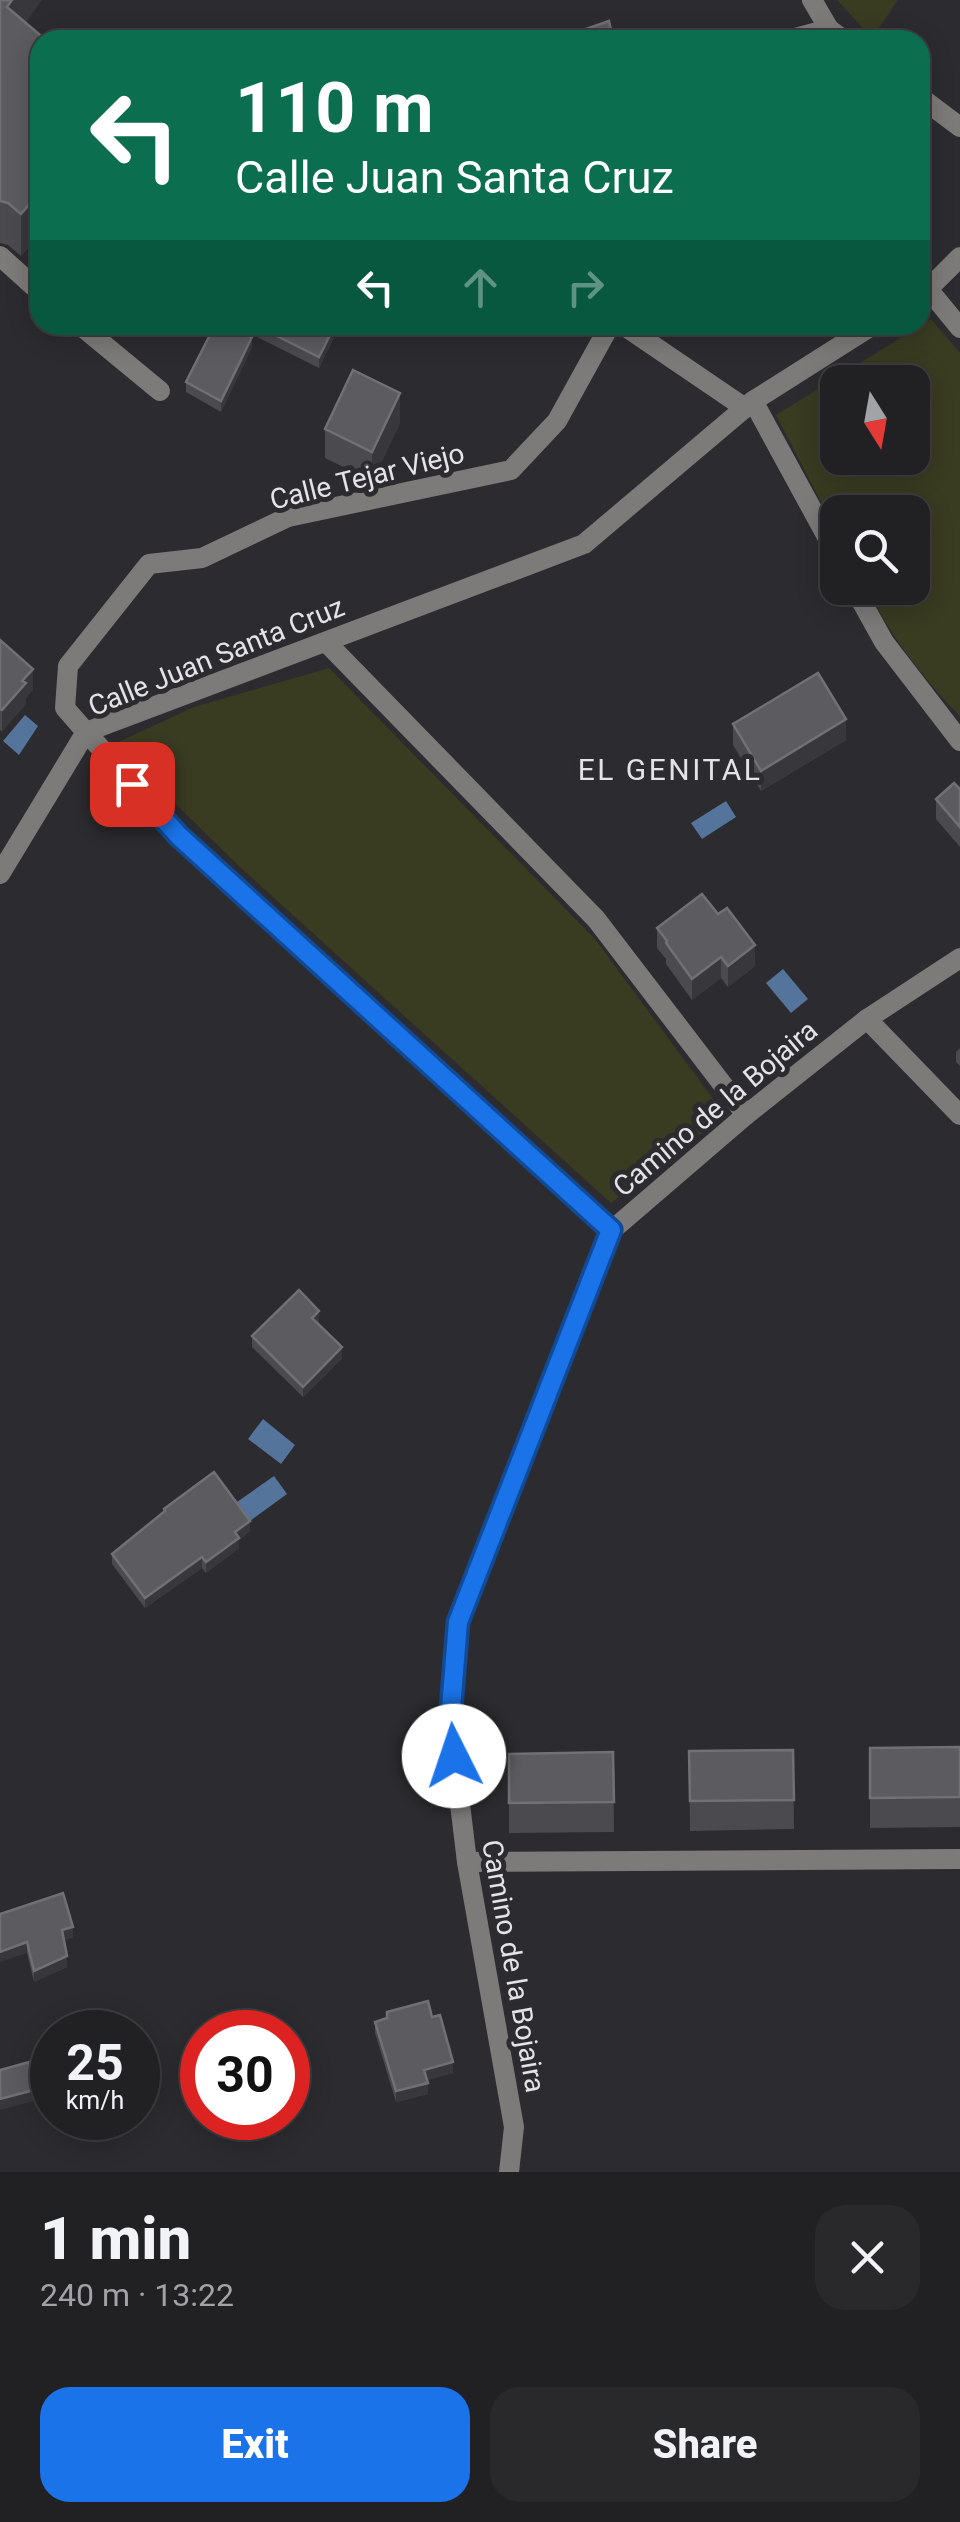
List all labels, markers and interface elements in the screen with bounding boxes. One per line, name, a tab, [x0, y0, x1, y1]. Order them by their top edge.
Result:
text: 110 m	[235, 67, 434, 149]
icon: left	[70, 70, 200, 200]
text: Calle Juan Santa Cruz	[235, 151, 674, 204]
icon: left	[348, 260, 403, 315]
icon: ahead	[453, 260, 508, 315]
icon: right	[558, 260, 613, 315]
north arrow	[820, 365, 930, 475]
map controls	[820, 365, 930, 605]
street label: Calle Tejar Viejo	[267, 436, 468, 517]
button: search	[820, 495, 930, 605]
street label: Calle Juan Santa Cruz	[83, 590, 349, 723]
pin	[90, 742, 175, 827]
district label: EL GENITAL	[578, 752, 762, 787]
icon: arrive	[105, 757, 160, 812]
street label: Camino de la Bojaira	[607, 1013, 824, 1203]
position arrow	[402, 1704, 506, 1808]
street label: Camino de la Bojaira	[475, 1837, 552, 2095]
speed limit sign: 30	[180, 2010, 310, 2140]
text: 25	[66, 2034, 124, 2092]
text: km/h	[66, 2086, 124, 2115]
text: 1 min	[40, 2203, 191, 2274]
button: close	[815, 2205, 920, 2310]
text: 240 m · 13:22	[40, 2276, 234, 2314]
button: Exit	[40, 2387, 470, 2502]
button: Share	[490, 2387, 920, 2502]

